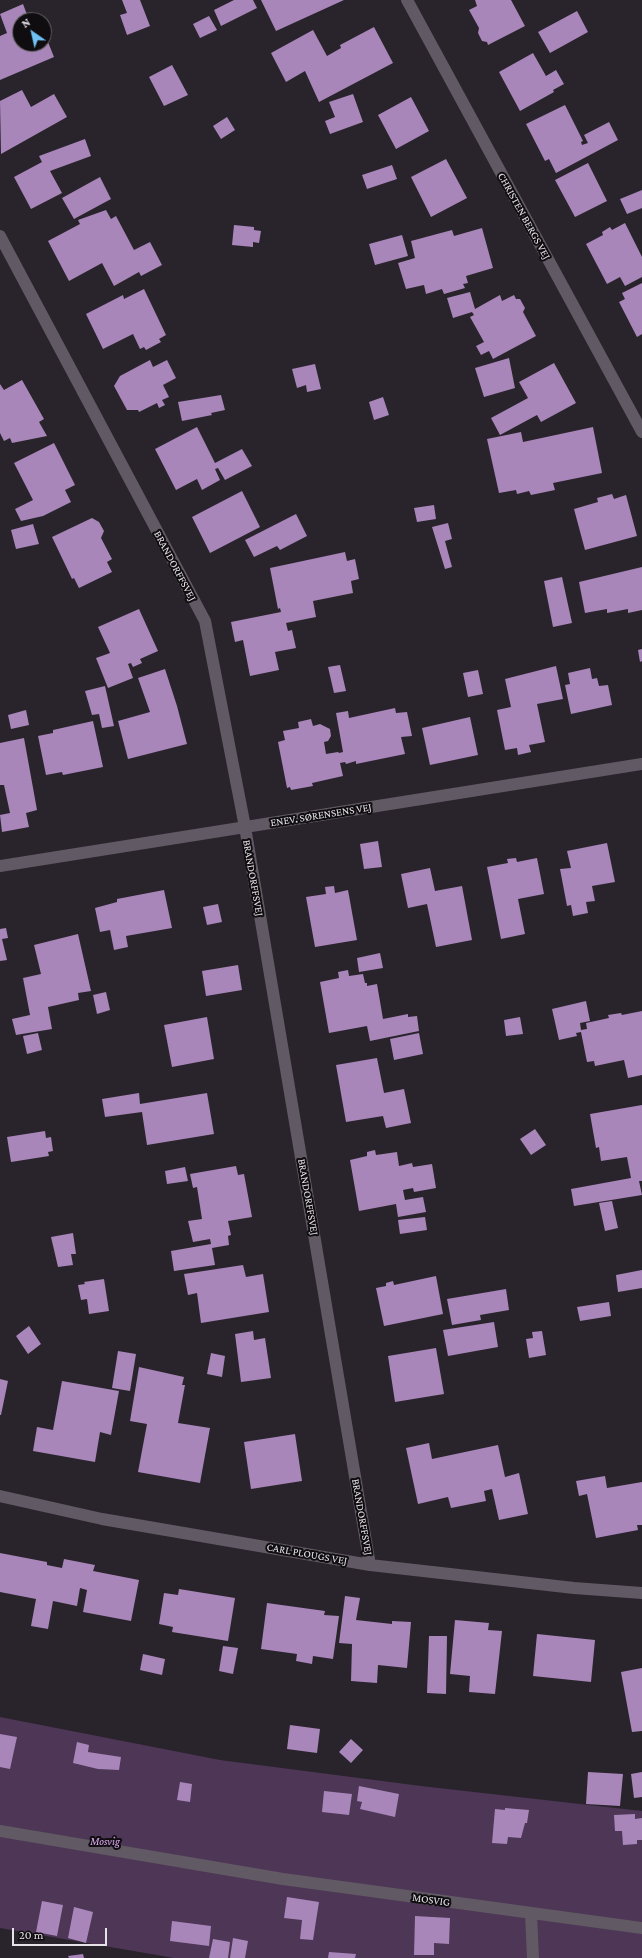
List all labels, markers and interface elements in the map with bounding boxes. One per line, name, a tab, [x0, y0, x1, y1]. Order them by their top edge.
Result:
north arrow	[12, 12, 52, 52]
text: N	[19, 16, 32, 30]
street label: CHRISTEN BERGS VEJ	[495, 170, 553, 262]
street label: BRANDORFFSVEJ	[151, 529, 199, 603]
street label: ENEV. SØRENSENS VEJ	[269, 800, 373, 830]
street label: BRANDORFFSVEJ	[240, 839, 266, 917]
street label: BRANDORFFSVEJ	[295, 1158, 321, 1236]
street label: BRANDORFFSVEJ	[349, 1478, 375, 1556]
street label: CARL PLOUGS VEJ	[266, 1540, 348, 1568]
park label: Mosvig	[90, 1835, 120, 1849]
street label: MOSVIG	[411, 1891, 451, 1909]
scale bar	[14, 1920, 109, 1946]
text: 20 m	[19, 1928, 43, 1942]

